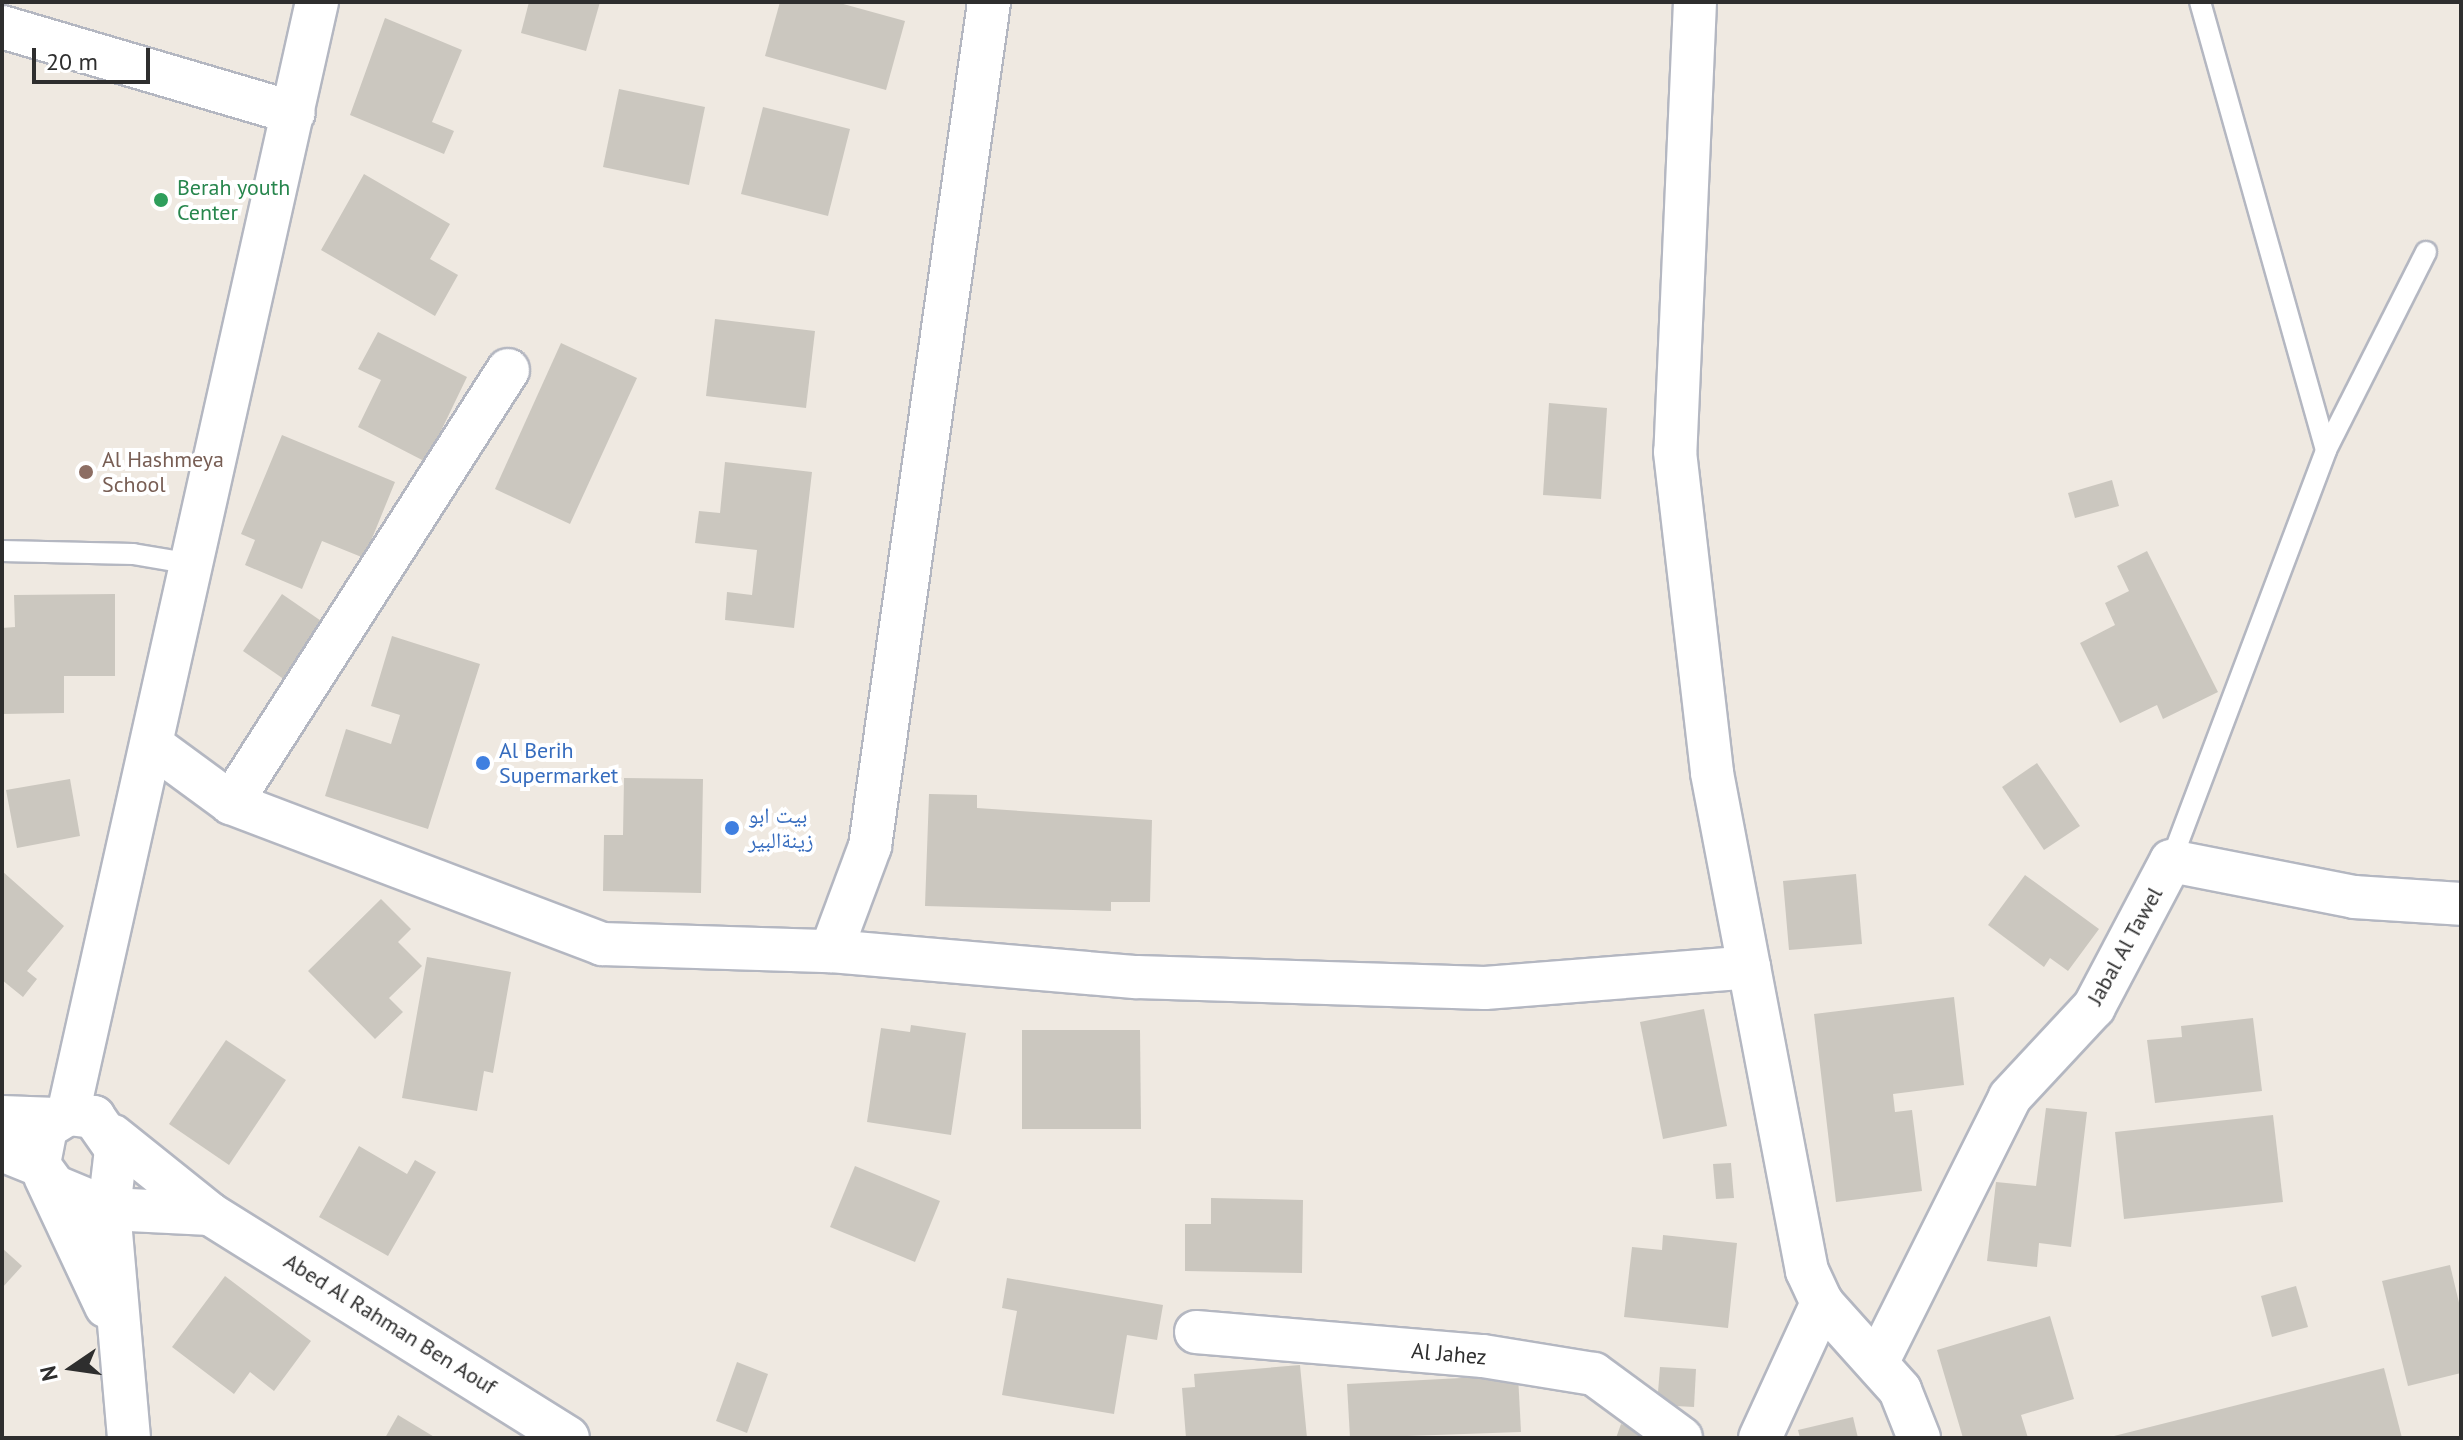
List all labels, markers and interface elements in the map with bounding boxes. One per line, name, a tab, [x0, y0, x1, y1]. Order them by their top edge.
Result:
scale bar	[36, 32, 154, 82]
text: 20 m	[46, 46, 98, 77]
place label: Berah youth Center	[177, 174, 290, 226]
marker: Berah youth Center	[152, 191, 170, 209]
place label: Al Hashmeya School	[102, 446, 224, 498]
marker: Al Hashmeya School	[77, 463, 95, 481]
place label: Al Berih Supermarket	[499, 737, 618, 788]
marker: Al Berih Supermarket	[474, 754, 492, 772]
place label: بيت ابو زينةالبير	[748, 802, 814, 854]
marker: بيت ابو زينةالبير	[723, 819, 741, 837]
street label: Jabal Al Tawel	[2081, 882, 2169, 1010]
street label: Abed Al Rahman Ben Aouf	[278, 1247, 502, 1401]
north arrow	[32, 1328, 112, 1408]
street label: Al Jahez	[1410, 1338, 1488, 1370]
text: N	[33, 1363, 64, 1384]

